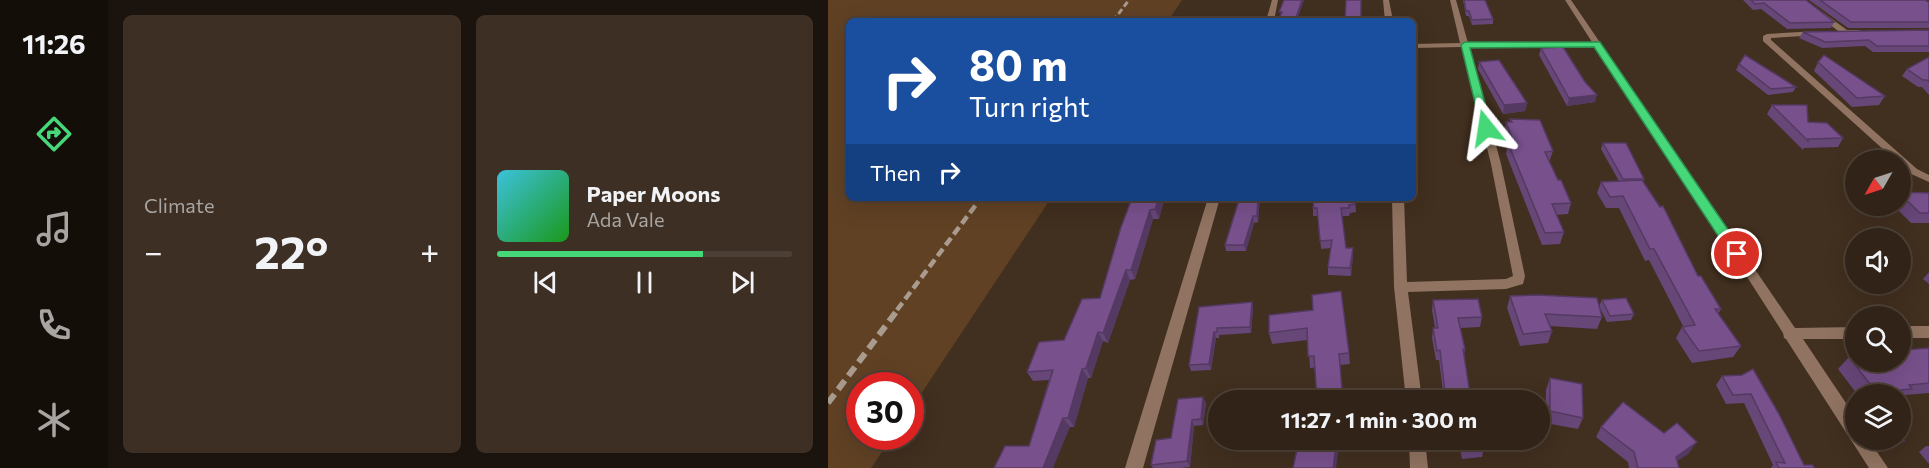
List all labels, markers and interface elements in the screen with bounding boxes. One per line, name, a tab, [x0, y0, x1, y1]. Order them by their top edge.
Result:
text: 11:26	[22, 27, 86, 60]
text: 80 m	[969, 38, 1068, 90]
icon: right	[870, 42, 948, 120]
text: Turn right	[969, 90, 1089, 123]
position arrow	[1454, 96, 1518, 160]
icon: directions	[33, 113, 75, 155]
north arrow	[1845, 150, 1911, 216]
map controls	[1845, 150, 1911, 450]
icon: right	[933, 156, 966, 189]
text: Then	[870, 159, 921, 186]
text: Paper Moons	[587, 180, 721, 207]
text: Climate	[144, 193, 214, 217]
text: Ada Vale	[587, 207, 664, 231]
icon: music	[33, 208, 75, 250]
text: 22°	[254, 223, 328, 278]
pin	[1711, 228, 1762, 279]
button: sound	[1845, 228, 1911, 294]
text: −	[144, 230, 163, 271]
text: +	[420, 230, 439, 271]
icon: arrive	[1720, 237, 1753, 270]
icon: previous	[529, 266, 562, 299]
icon: pause	[628, 266, 661, 299]
icon: next	[726, 266, 759, 299]
icon: phone	[33, 304, 75, 346]
button: search	[1845, 306, 1911, 372]
speed limit sign: 30	[846, 372, 924, 450]
button: layers	[1845, 384, 1911, 450]
icon: climate	[33, 399, 75, 441]
text: 11:27 · 1 min · 300 m	[1281, 406, 1477, 433]

